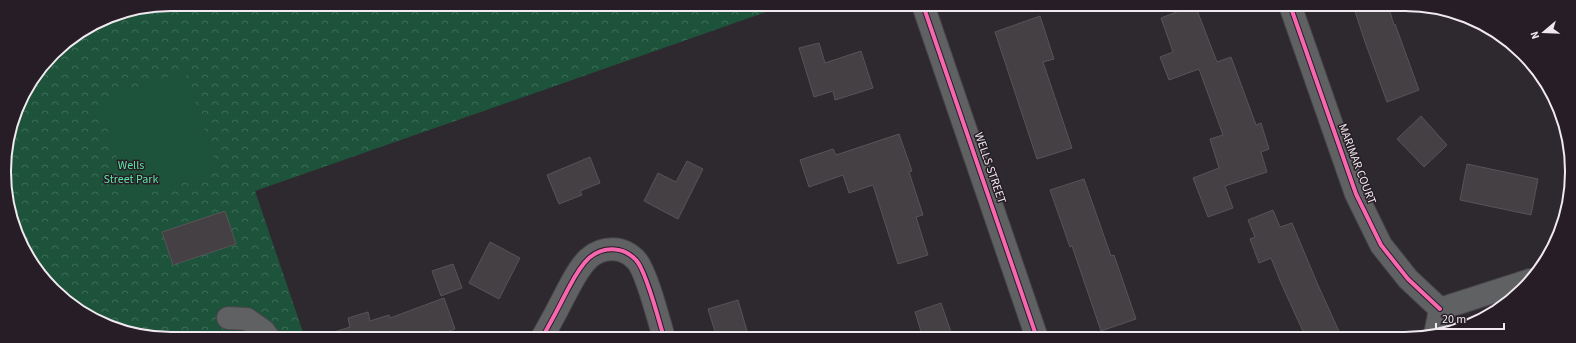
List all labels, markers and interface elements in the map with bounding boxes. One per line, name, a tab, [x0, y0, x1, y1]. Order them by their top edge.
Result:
north arrow	[1524, 12, 1564, 52]
text: N	[1527, 29, 1543, 41]
street label: MARIMAR COURT	[1334, 121, 1380, 207]
street label: WELLS STREET	[970, 130, 1010, 207]
park label: Wells Street Park	[104, 157, 159, 188]
scale bar	[1436, 305, 1504, 331]
text: 20 m	[1442, 311, 1466, 328]

